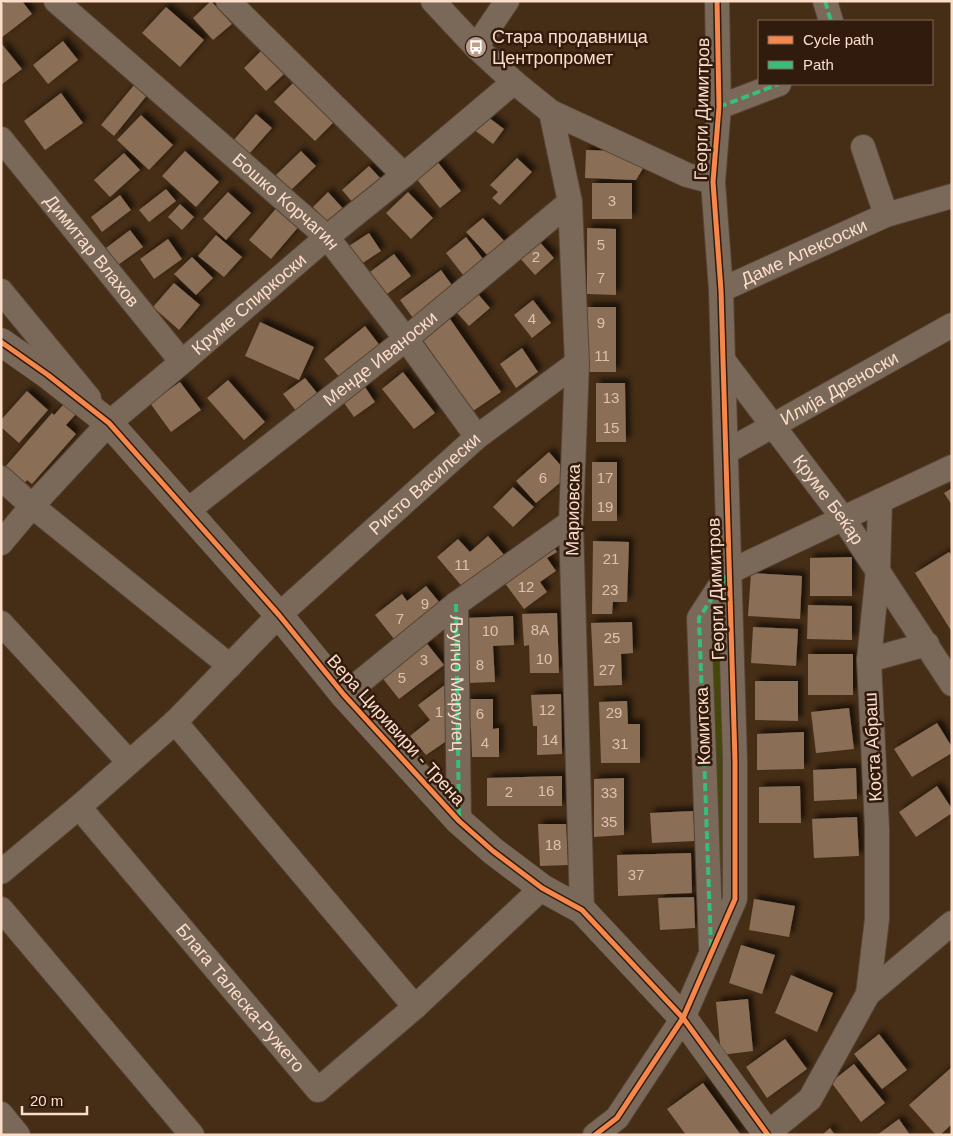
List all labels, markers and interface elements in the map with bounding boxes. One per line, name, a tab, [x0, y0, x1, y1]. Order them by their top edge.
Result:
legend	[758, 20, 933, 85]
place label: Стара продавница Центропромет	[492, 27, 649, 68]
text: Cycle path	[803, 31, 874, 48]
bus stop icon: Стара продавница Центропромет	[464, 35, 488, 59]
street label: Георги Димитров	[691, 37, 713, 181]
text: Path	[803, 56, 834, 73]
street label: Бошко Корчагин	[228, 149, 343, 254]
street label: Димитар Влахов	[40, 191, 143, 311]
house number: 3	[608, 192, 616, 209]
street label: Даме Алексоски	[738, 215, 870, 290]
house number: 5	[597, 236, 605, 253]
house number: 2	[532, 248, 540, 265]
street label: Круме Спиркоски	[188, 250, 310, 359]
house number: 7	[597, 269, 605, 286]
street label: Менде Иваноски	[319, 307, 441, 410]
house number: 4	[528, 310, 536, 327]
house number: 9	[597, 314, 605, 331]
house number: 11	[594, 347, 610, 364]
street label: Илија Дреноски	[777, 347, 902, 429]
house number: 13	[603, 389, 619, 406]
house number: 15	[603, 419, 619, 436]
street label: Ристо Василески	[365, 429, 485, 539]
street label: Круме Беќар	[789, 451, 868, 548]
street label: Мариовска	[562, 463, 584, 556]
house number: 6	[539, 469, 547, 486]
house number: 17	[597, 469, 613, 486]
house number: 19	[597, 498, 613, 515]
street label: Георги Димитров	[704, 517, 728, 661]
house number: 21	[603, 550, 619, 567]
house number: 11	[454, 556, 470, 573]
house number: 12	[518, 578, 534, 595]
house number: 23	[602, 581, 618, 598]
house number: 9	[421, 595, 429, 612]
house number: 7	[396, 610, 404, 627]
street label: Љупчо Марулец	[446, 615, 468, 751]
house number: 8А	[531, 621, 549, 638]
house number: 10	[482, 622, 498, 639]
house number: 25	[604, 629, 620, 646]
street label: Вера Циривири - Трена	[323, 650, 470, 810]
house number: 10	[536, 650, 552, 667]
house number: 3	[420, 651, 428, 668]
house number: 8	[476, 656, 484, 673]
house number: 27	[599, 661, 615, 678]
house number: 5	[398, 669, 406, 686]
street label: Комитска	[692, 686, 714, 765]
street label: Коста Абраш	[860, 692, 886, 802]
house number: 12	[539, 701, 555, 718]
house number: 1	[435, 703, 443, 720]
house number: 29	[606, 704, 622, 721]
house number: 6	[476, 705, 484, 722]
house number: 14	[542, 731, 558, 748]
house number: 4	[481, 734, 489, 751]
house number: 31	[612, 735, 628, 752]
house number: 16	[538, 782, 554, 799]
house number: 2	[505, 783, 513, 800]
house number: 33	[601, 784, 617, 801]
house number: 35	[601, 813, 617, 830]
house number: 18	[545, 836, 561, 853]
house number: 37	[628, 866, 644, 883]
street label: Блага Талеска-Ружето	[172, 920, 309, 1076]
scale bar	[22, 1084, 88, 1116]
text: 20 m	[30, 1092, 63, 1109]

